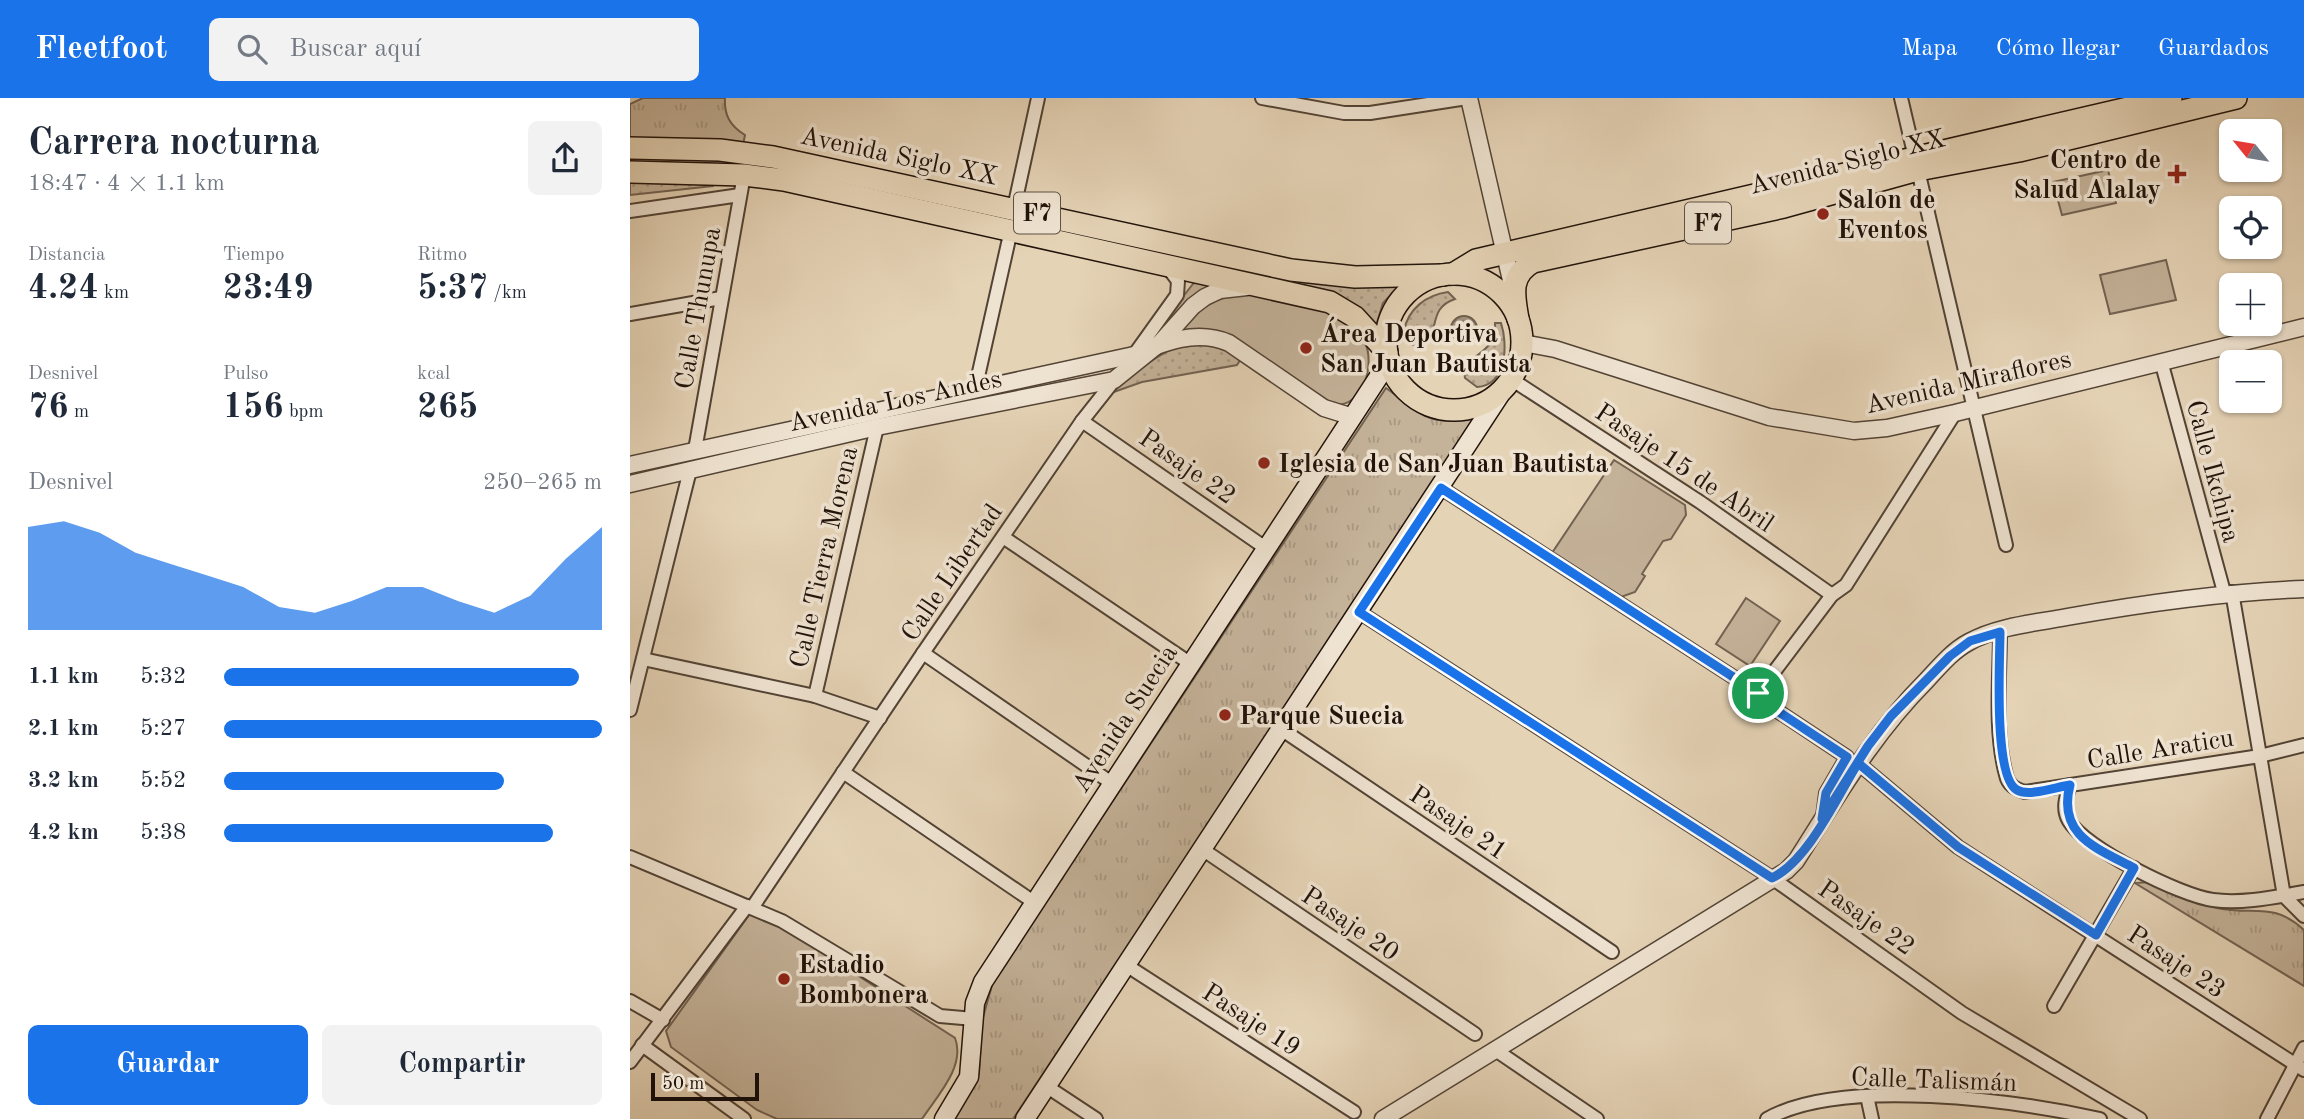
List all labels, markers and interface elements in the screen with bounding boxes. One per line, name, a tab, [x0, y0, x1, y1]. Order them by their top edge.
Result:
search box	[209, 18, 699, 81]
icon: search	[233, 30, 271, 68]
text: Fleetfoot	[35, 33, 167, 66]
text: Buscar aquí	[289, 36, 421, 62]
text: Mapa	[1901, 37, 1958, 61]
text: Cómo llegar	[1996, 37, 2120, 61]
text: Guardados	[2158, 37, 2269, 61]
north arrow	[2219, 119, 2282, 182]
map controls	[2219, 119, 2282, 413]
button: share	[528, 121, 602, 195]
street label: Avenida Siglo XX	[798, 123, 1000, 191]
text: Carrera nocturna	[28, 125, 319, 163]
street label: Avenida Siglo XX	[1747, 126, 1948, 200]
place label: Centro de Salud Alalay	[2013, 148, 2161, 204]
marker: Centro de Salud Alalay	[2167, 164, 2187, 184]
text: 18:47 · 4 × 1.1 km	[28, 172, 225, 195]
place label: Salon de Eventos	[1837, 188, 1935, 244]
road number: F7	[1014, 192, 1060, 233]
button: locate	[2219, 196, 2282, 259]
road number: F7	[1685, 202, 1731, 244]
marker: Salon de Eventos	[1815, 206, 1831, 222]
street label: Calle Thunupa	[672, 225, 726, 392]
text: Distancia	[28, 246, 105, 265]
text: Tiempo	[223, 246, 284, 265]
text: Ritmo	[417, 246, 467, 265]
text: 4.24	[28, 271, 99, 306]
text: 23:49	[223, 271, 314, 306]
text: 5:37	[417, 271, 488, 306]
button: +	[2219, 273, 2282, 336]
text: km	[99, 284, 129, 303]
text: /km	[488, 284, 527, 303]
place label: Área Deportiva San Juan Bautista	[1320, 316, 1531, 378]
marker: Área Deportiva San Juan Bautista	[1298, 340, 1314, 356]
street label: Avenida Miraflores	[1863, 347, 2074, 419]
button: −	[2219, 350, 2282, 413]
text: Desnivel	[28, 365, 98, 384]
text: Pulso	[223, 365, 269, 384]
text: kcal	[417, 365, 450, 384]
street label: Avenida Los Andes	[787, 367, 1004, 437]
text: 76	[28, 390, 69, 425]
text: 156	[223, 390, 284, 425]
text: 265	[417, 390, 478, 425]
street label: Calle Ikchipa	[2181, 398, 2244, 546]
street label: Pasaje 15 de Abril	[1590, 399, 1778, 538]
text: m	[69, 403, 89, 422]
text: bpm	[284, 403, 324, 422]
street label: Pasaje 22	[1134, 425, 1240, 510]
street label: Calle Tierra Morena	[787, 444, 863, 671]
place label: Iglesia de San Juan Bautista	[1278, 452, 1608, 478]
marker: Iglesia de San Juan Bautista	[1256, 455, 1272, 471]
text: Desnivel	[28, 471, 113, 494]
text: 250–265 m	[483, 471, 602, 494]
street label: Calle Libertad	[897, 500, 1008, 646]
street label: Avenida Suecia	[1068, 640, 1183, 798]
pin	[1728, 663, 1788, 723]
text: 1.1 km	[28, 665, 99, 688]
text: 5:32	[140, 665, 186, 688]
icon: arrive	[1739, 674, 1777, 712]
place label: Parque Suecia	[1239, 704, 1404, 730]
marker: Parque Suecia	[1217, 707, 1233, 723]
text: 2.1 km	[28, 717, 99, 740]
text: 5:27	[140, 717, 186, 740]
street label: Calle Araticu	[2085, 726, 2236, 774]
text: 3.2 km	[28, 769, 99, 792]
text: 5:52	[140, 769, 186, 792]
street label: Pasaje 21	[1405, 782, 1511, 866]
text: 4.2 km	[28, 821, 99, 844]
text: 5:38	[140, 821, 186, 844]
street label: Pasaje 22	[1813, 876, 1919, 961]
street label: Pasaje 20	[1297, 883, 1403, 967]
street label: Pasaje 23	[2122, 921, 2230, 1004]
place label: Estadio Bombonera	[798, 953, 928, 1009]
marker: Estadio Bombonera	[776, 971, 792, 987]
street label: Pasaje 19	[1197, 979, 1305, 1062]
button: Guardar	[28, 1025, 308, 1105]
button: Compartir	[322, 1025, 602, 1105]
street label: Calle Talismán	[1850, 1065, 2018, 1097]
scale bar	[651, 1070, 760, 1102]
text: 50 m	[662, 1075, 704, 1094]

